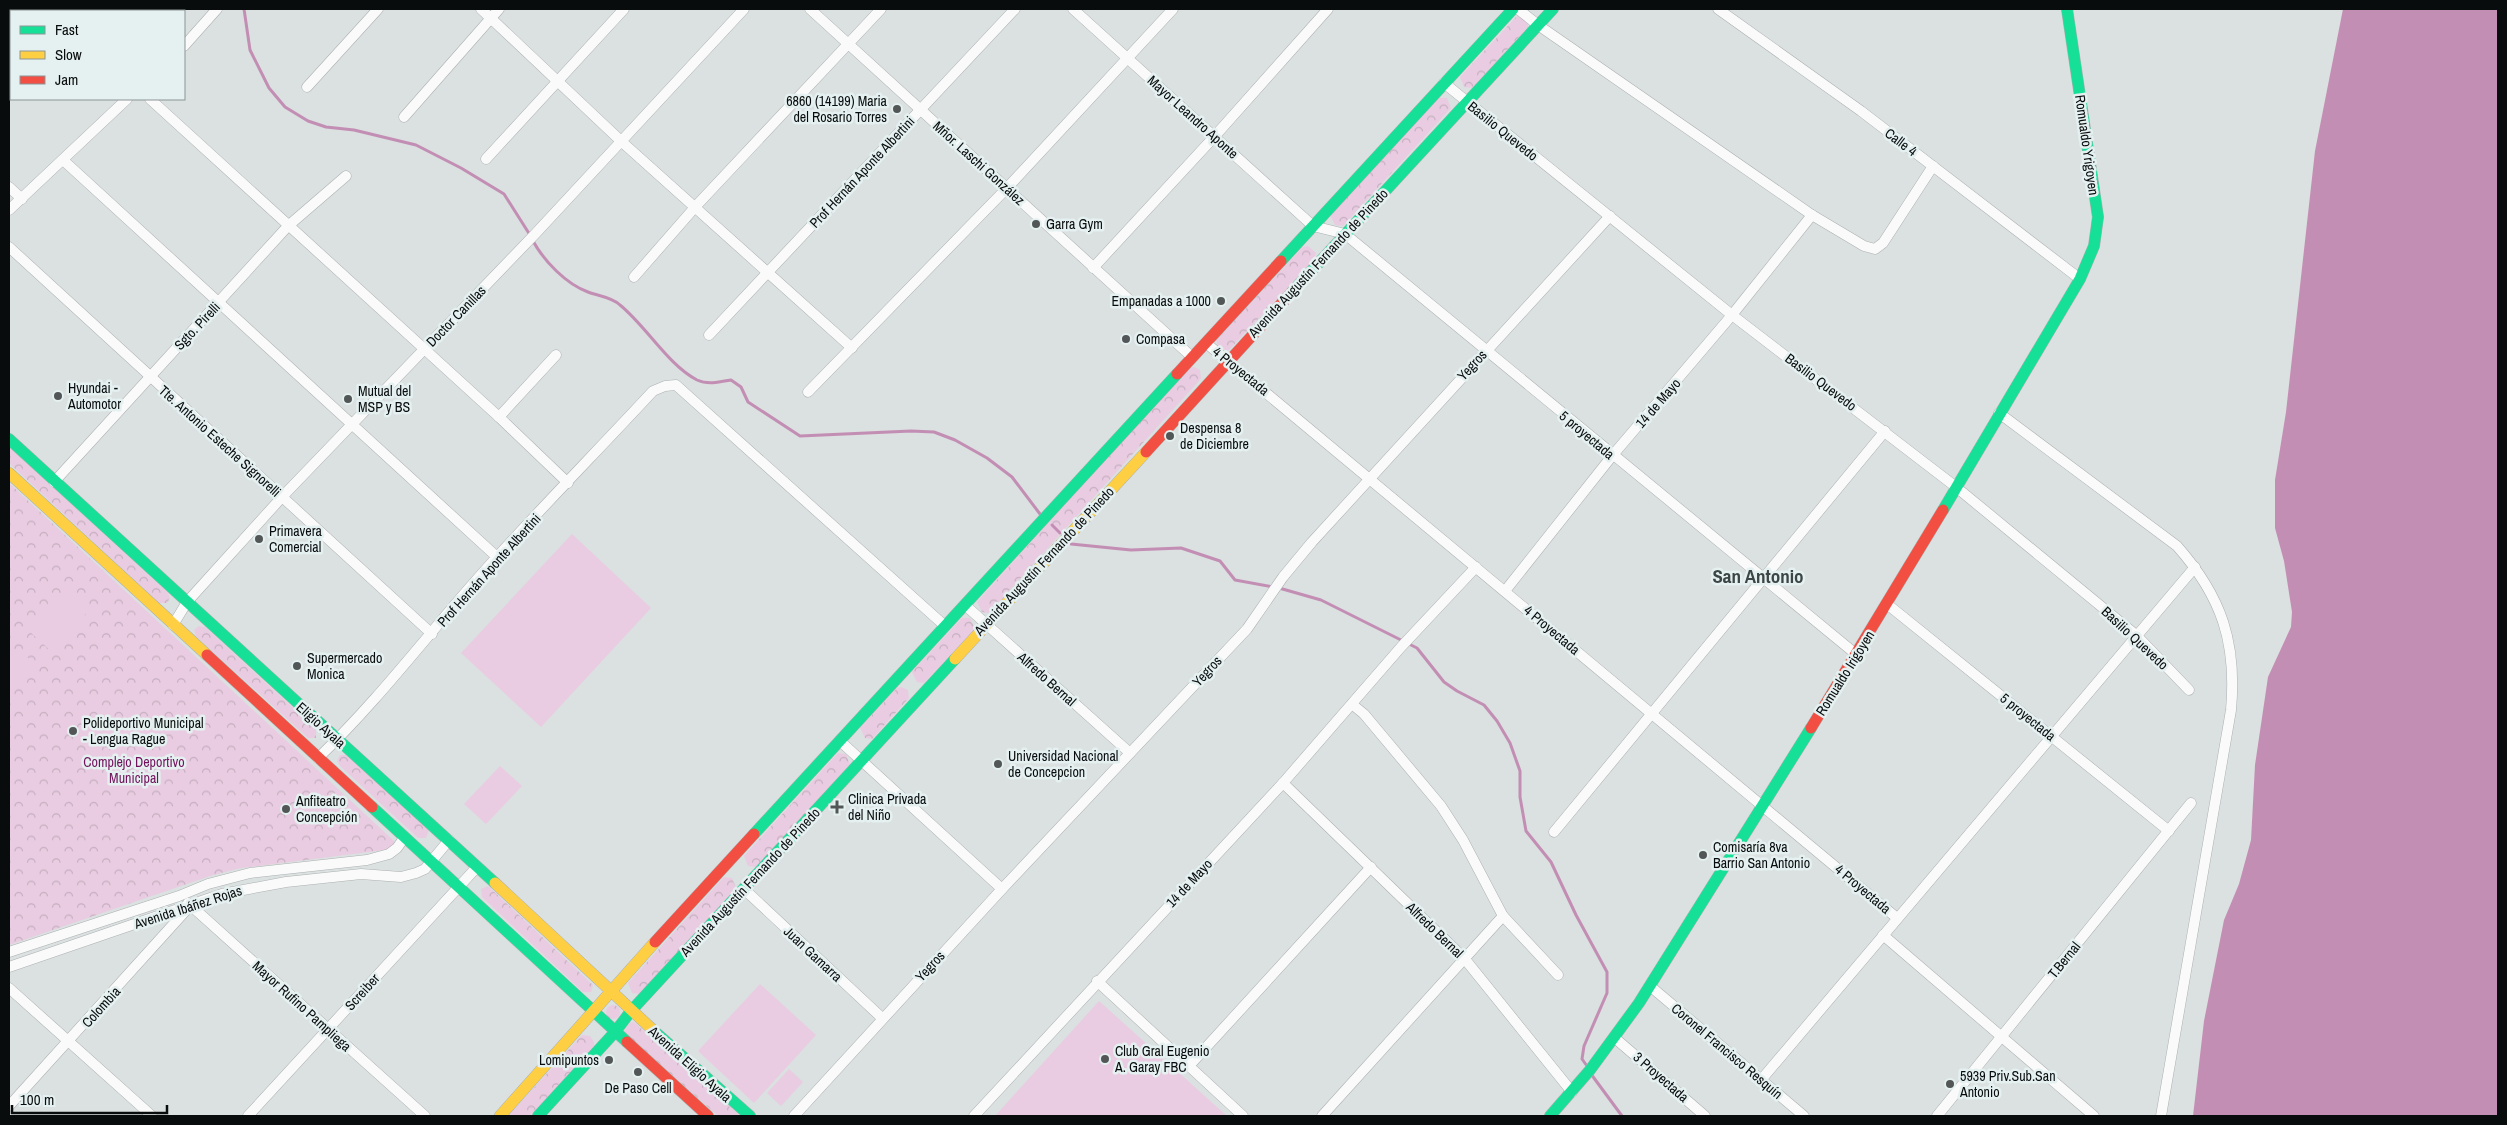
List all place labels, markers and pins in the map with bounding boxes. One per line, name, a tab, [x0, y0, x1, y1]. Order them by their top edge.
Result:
place label: 6860 (14199) Maria del Rosario Torres	[786, 92, 888, 126]
marker: 6860 (14199) Maria del Rosario Torres	[891, 103, 903, 115]
place label: Garra Gym	[1046, 215, 1103, 233]
marker: Garra Gym	[1030, 218, 1042, 230]
place label: Empanadas a 1000	[1111, 292, 1211, 310]
marker: Empanadas a 1000	[1215, 295, 1227, 307]
place label: Compasa	[1136, 330, 1186, 348]
marker: Compasa	[1120, 333, 1132, 345]
place label: Hyundai - Automotor	[67, 379, 121, 413]
place label: Mutual del MSP y BS	[358, 382, 411, 416]
marker: Hyundai - Automotor	[52, 390, 64, 402]
marker: Mutual del MSP y BS	[342, 393, 354, 405]
place label: Despensa 8 de Diciembre	[1180, 419, 1249, 453]
marker: Despensa 8 de Diciembre	[1164, 430, 1176, 442]
place label: Primavera Comercial	[269, 522, 323, 556]
marker: Primavera Comercial	[253, 533, 265, 545]
place label: Supermercado Monica	[307, 649, 382, 683]
marker: Supermercado Monica	[291, 660, 303, 672]
place label: Polideportivo Municipal - Lengua Rague	[83, 714, 204, 748]
marker: Polideportivo Municipal - Lengua Rague	[67, 725, 79, 737]
place label: Universidad Nacional de Concepcion	[1008, 747, 1118, 781]
marker: Universidad Nacional de Concepcion	[992, 758, 1004, 770]
place label: Clinica Privada del Niño	[848, 790, 927, 824]
place label: Anfiteatro Concepción	[295, 792, 357, 826]
marker: Clinica Privada del Niño	[830, 800, 844, 814]
marker: Anfiteatro Concepción	[280, 803, 292, 815]
place label: Comisaría 8va Barrio San Antonio	[1713, 838, 1810, 872]
marker: Comisaría 8va Barrio San Antonio	[1697, 849, 1709, 861]
place label: Club Gral Eugenio A. Garay FBC	[1114, 1042, 1209, 1076]
place label: Lomipuntos	[539, 1051, 599, 1069]
marker: Club Gral Eugenio A. Garay FBC	[1099, 1053, 1111, 1065]
marker: Lomipuntos	[603, 1054, 615, 1066]
marker: De Paso Cell	[632, 1066, 644, 1078]
place label: 5939 Priv.Sub.San Antonio	[1959, 1067, 2056, 1101]
marker: 5939 Priv.Sub.San Antonio	[1944, 1078, 1956, 1090]
place label: De Paso Cell	[605, 1079, 672, 1097]

